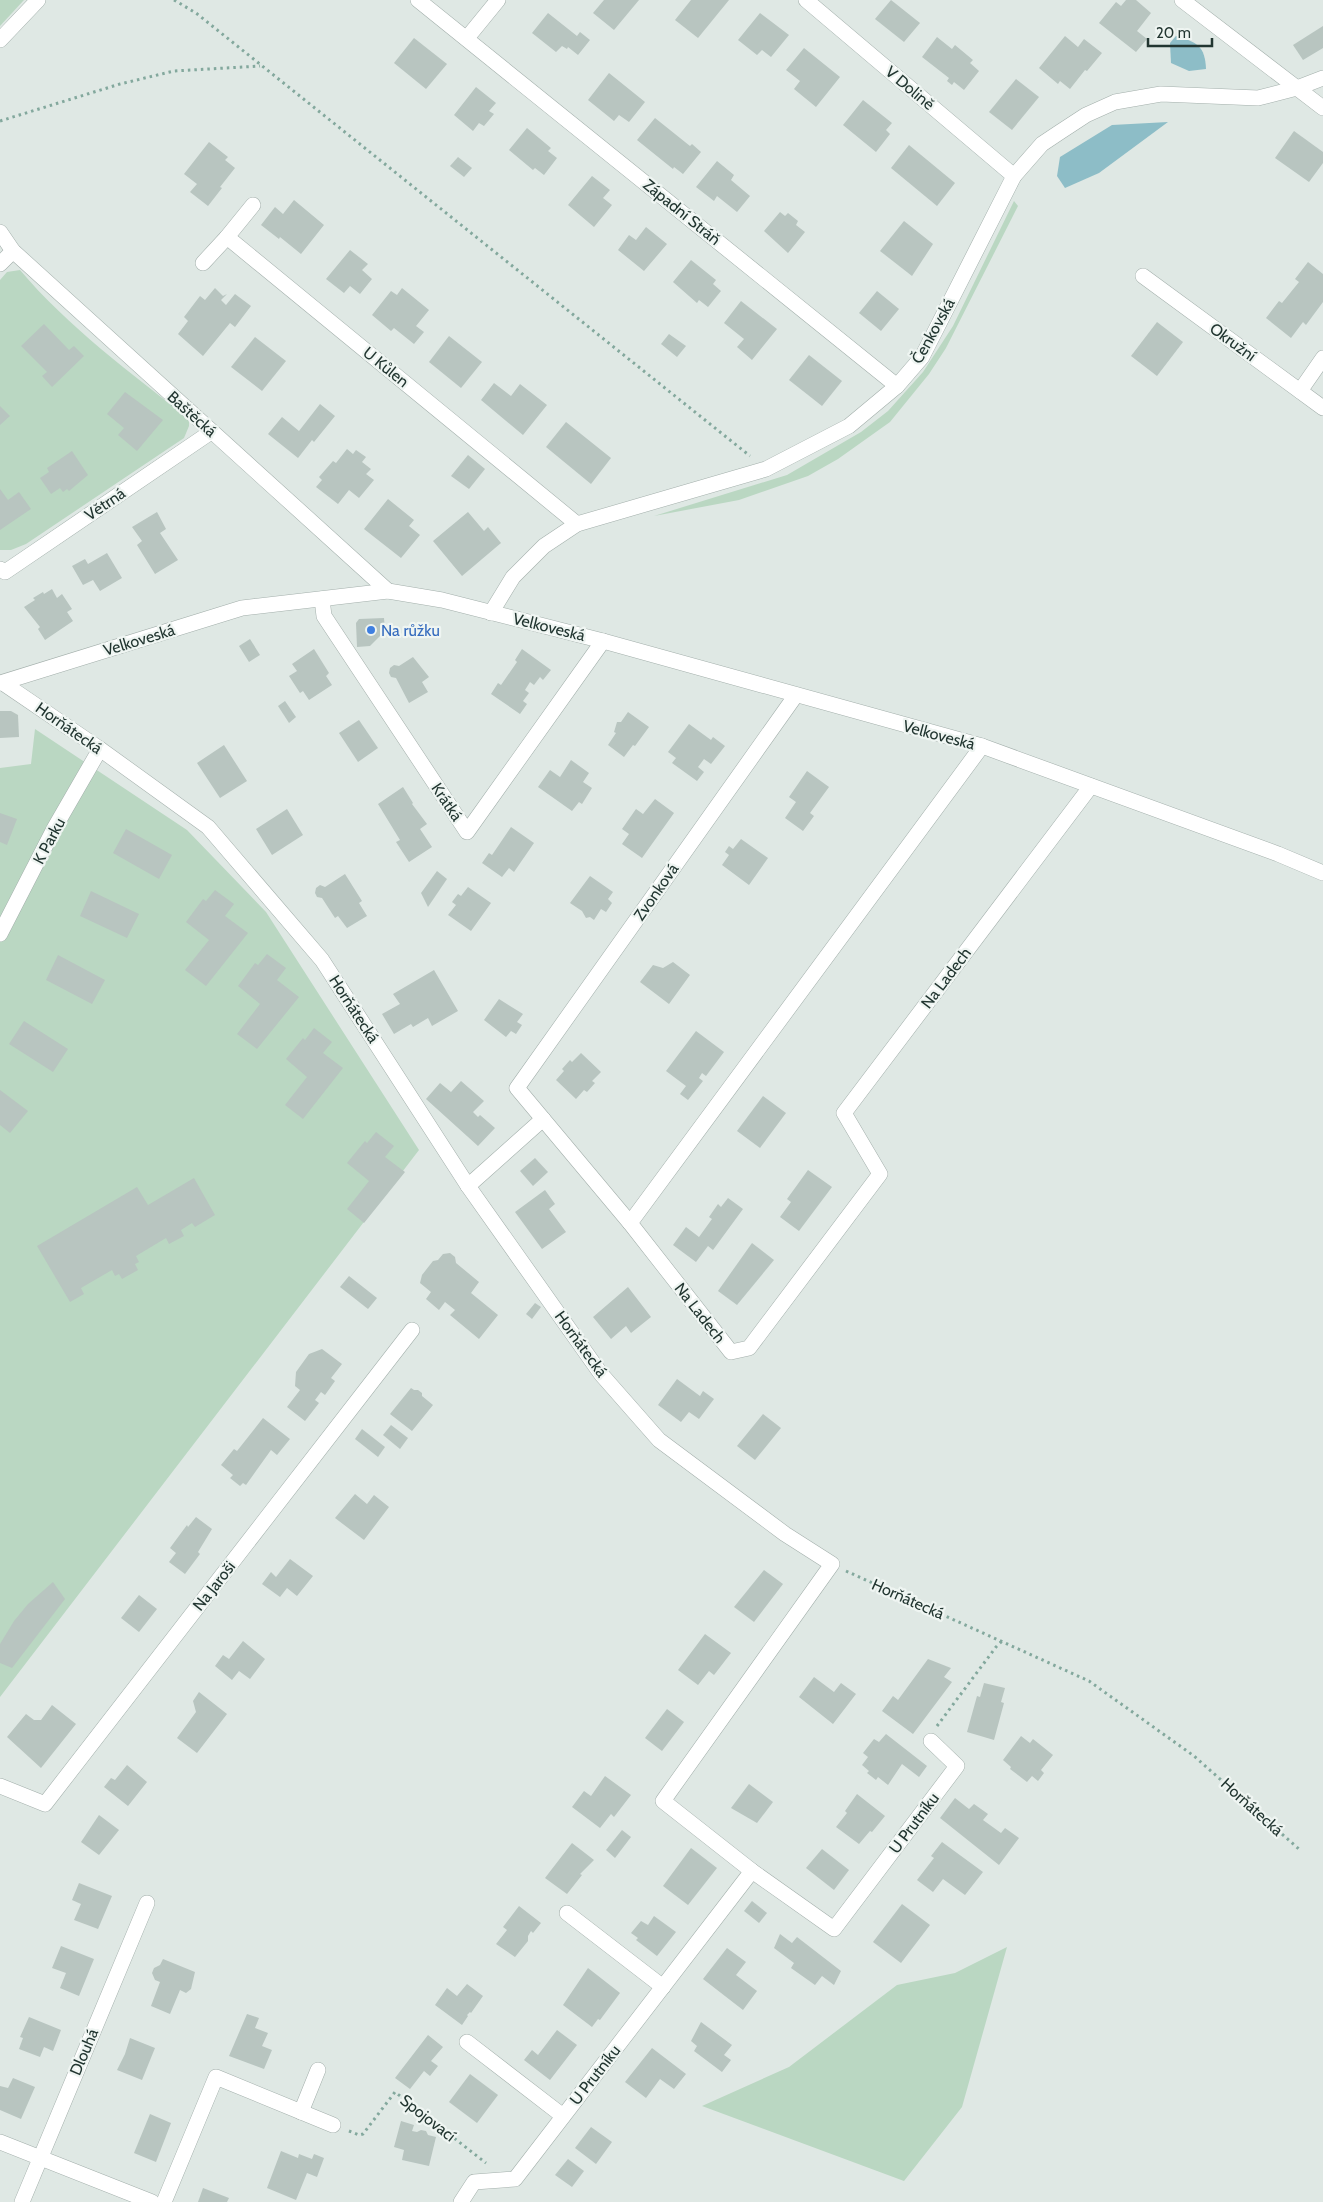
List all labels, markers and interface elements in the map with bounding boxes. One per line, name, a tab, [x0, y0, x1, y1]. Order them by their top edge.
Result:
scale bar	[1148, 15, 1212, 47]
text: 20 m	[1156, 24, 1191, 42]
street label: V Dolině	[882, 62, 938, 114]
street label: Západní Stráň	[640, 175, 724, 249]
street label: Čenkovská	[907, 295, 959, 367]
street label: Okružní	[1206, 319, 1260, 366]
street label: U Kůlen	[359, 343, 413, 391]
street label: Baštěcká	[164, 387, 221, 441]
street label: Větrná	[81, 483, 129, 524]
street label: Velkoveská	[511, 609, 587, 645]
street label: Velkoveská	[101, 620, 177, 660]
place label: Na růžku	[381, 621, 440, 640]
marker: Na růžku	[365, 624, 377, 636]
street label: Horňátecká	[32, 698, 106, 758]
street label: Velkoveská	[901, 716, 977, 754]
street label: Krátká	[427, 779, 467, 825]
street label: K Parku	[29, 815, 69, 867]
street label: Zvonková	[630, 860, 683, 924]
street label: Na Ladech	[917, 944, 975, 1012]
street label: Horňátecká	[325, 972, 383, 1047]
street label: Na Ladech	[671, 1279, 729, 1347]
street label: Horňátecká	[551, 1307, 611, 1381]
street label: Na Jaroši	[189, 1557, 239, 1615]
street label: Horňátecká	[869, 1575, 947, 1623]
street label: Horňátecká	[1217, 1774, 1287, 1840]
street label: U Prutníku	[885, 1789, 943, 1857]
street label: Dlouhá	[66, 2026, 102, 2078]
street label: U Prutníku	[566, 2041, 624, 2109]
street label: Spojovací	[396, 2090, 460, 2146]

